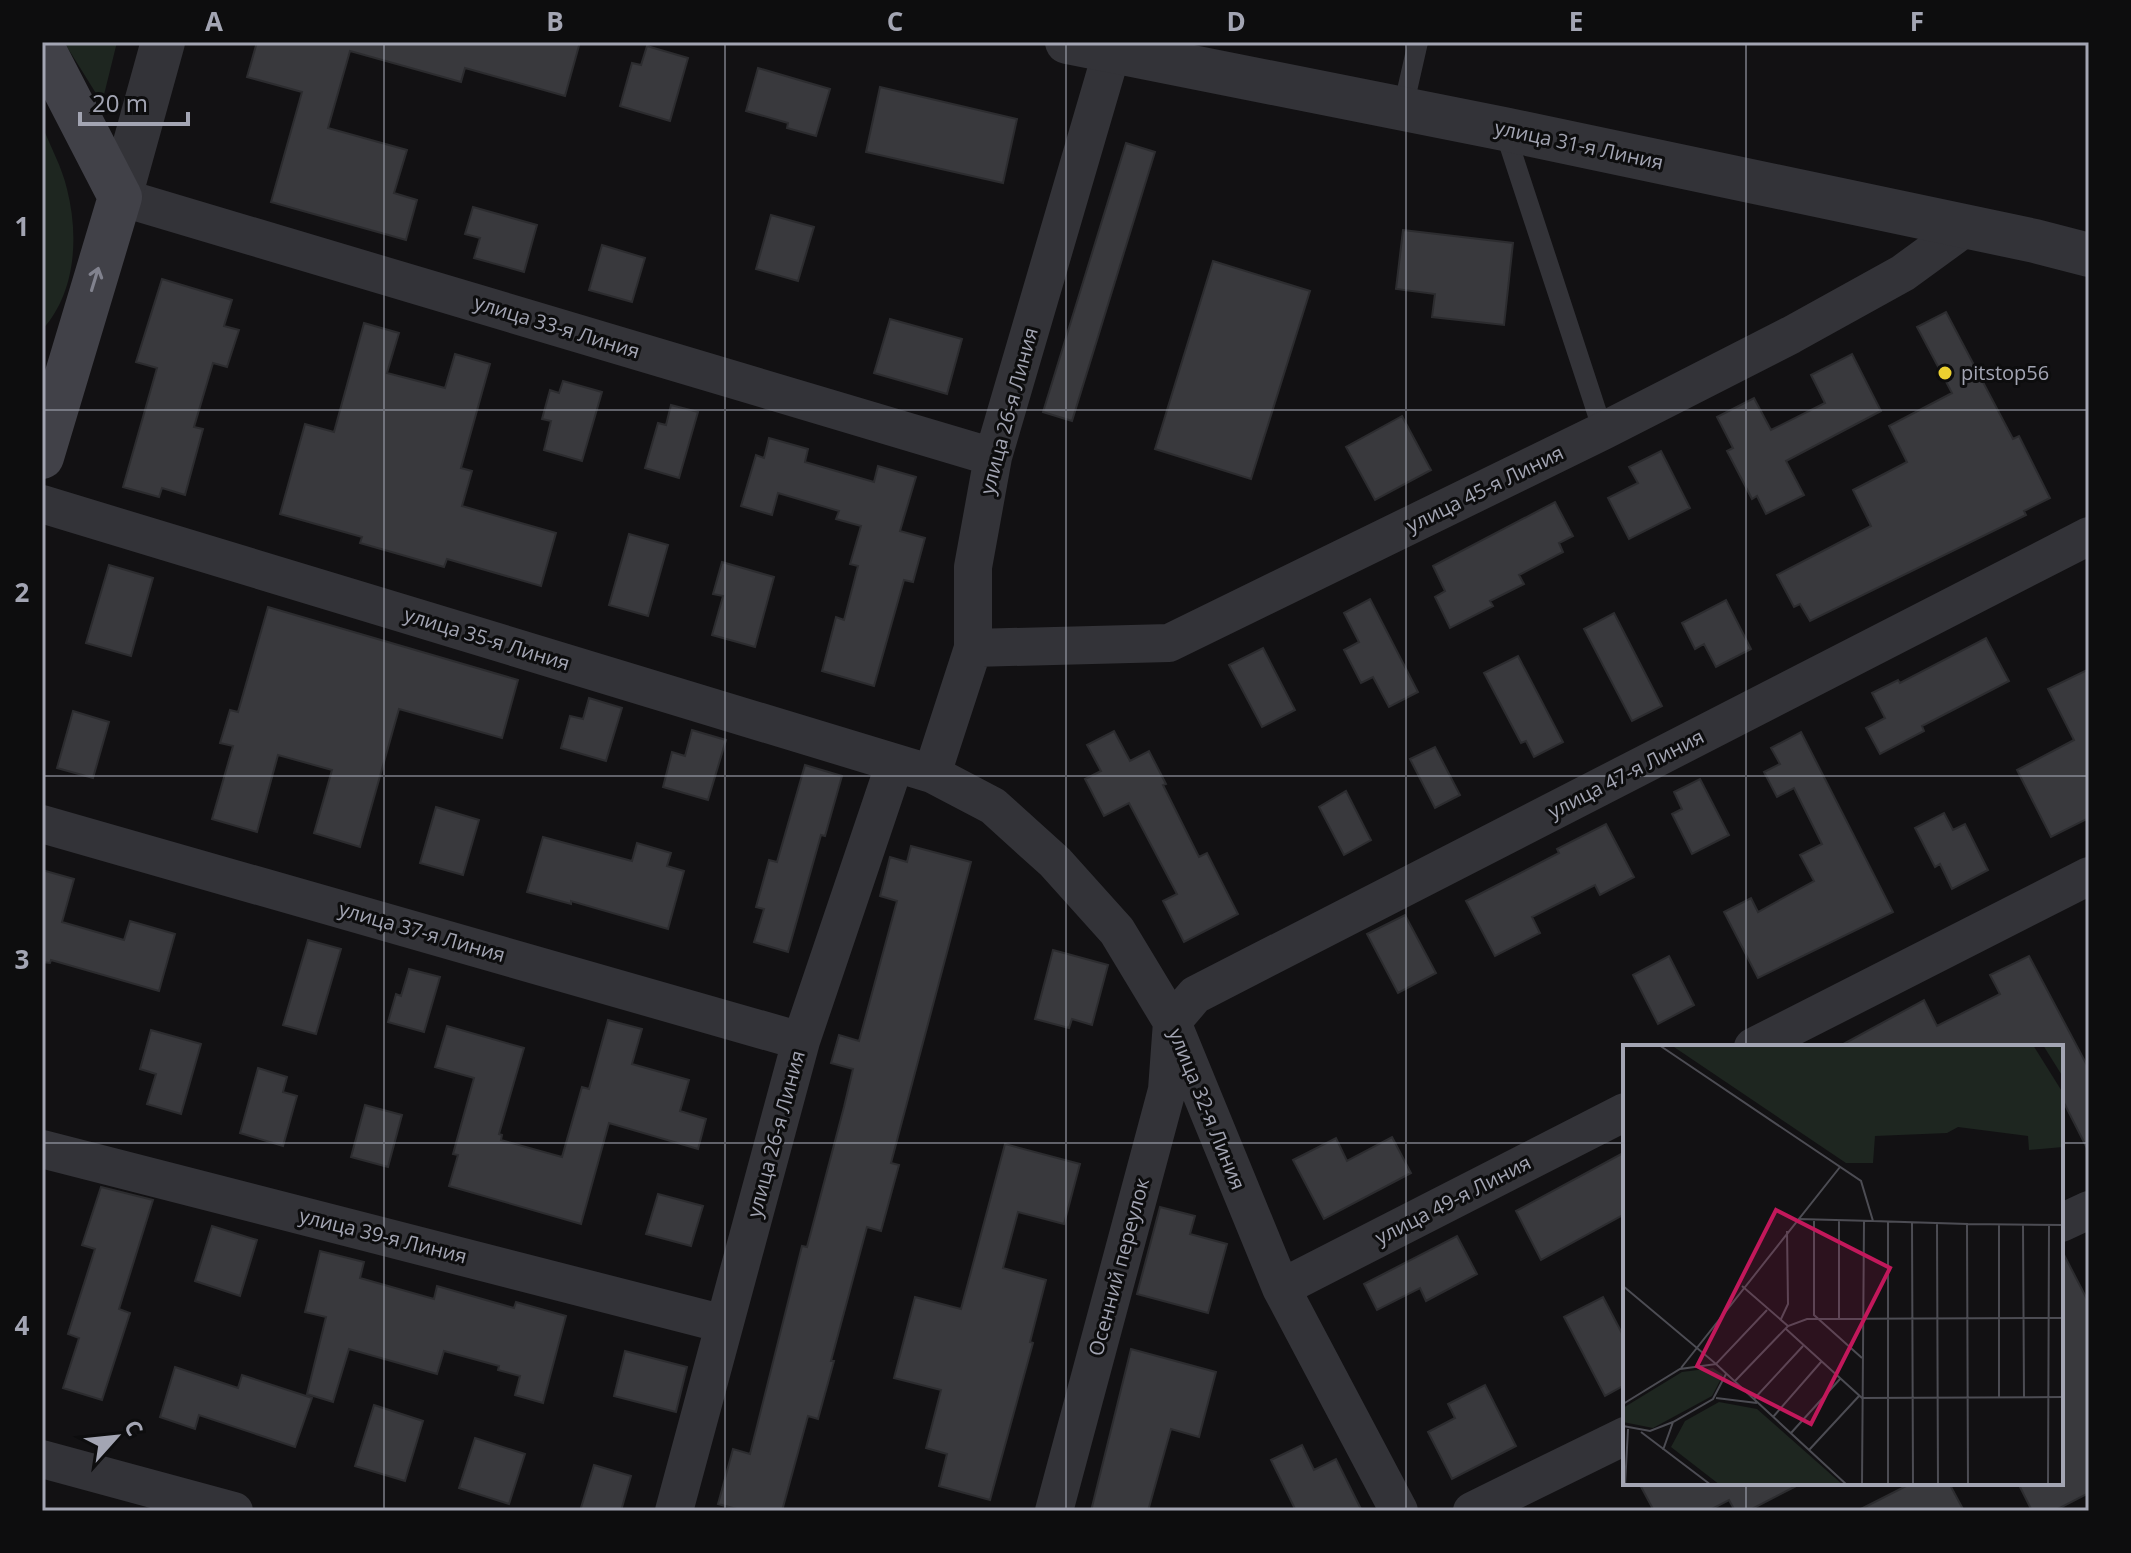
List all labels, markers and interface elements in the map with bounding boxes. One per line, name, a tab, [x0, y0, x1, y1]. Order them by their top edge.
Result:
text: A	[205, 3, 223, 39]
text: B	[546, 3, 564, 39]
text: C	[887, 3, 903, 39]
text: D	[1226, 3, 1246, 39]
text: E	[1569, 3, 1583, 39]
text: F	[1910, 3, 1924, 39]
scale bar	[80, 76, 188, 126]
text: 20 m	[92, 86, 148, 119]
street label: улица 31-я Линия	[1492, 113, 1666, 176]
text: 1	[15, 208, 29, 244]
one-way arrow	[89, 267, 103, 292]
street label: улица 33-я Линия	[471, 288, 643, 365]
street label: улица 26-я Линия	[973, 324, 1044, 497]
place label: pitstop56	[1961, 359, 2049, 386]
marker: pitstop56	[1936, 364, 1954, 382]
street label: улица 45-я Линия	[1402, 439, 1568, 538]
text: 2	[15, 574, 30, 610]
street label: улица 35-я Линия	[401, 600, 573, 677]
street label: улица 47-я Линия	[1543, 723, 1708, 825]
street label: улица 37-я Линия	[336, 895, 508, 968]
text: 3	[15, 941, 29, 977]
street label: улица 32-я Линия	[1163, 1024, 1252, 1194]
inset map	[1623, 1045, 2063, 1485]
street label: улица 26-я Линия	[740, 1047, 811, 1220]
street label: улица 49-я Линия	[1370, 1149, 1535, 1251]
street label: Осенний переулок	[1082, 1174, 1155, 1359]
street label: улица 39-я Линия	[297, 1202, 470, 1269]
text: 4	[15, 1307, 30, 1343]
north arrow	[76, 1397, 156, 1477]
text: С	[118, 1414, 151, 1441]

